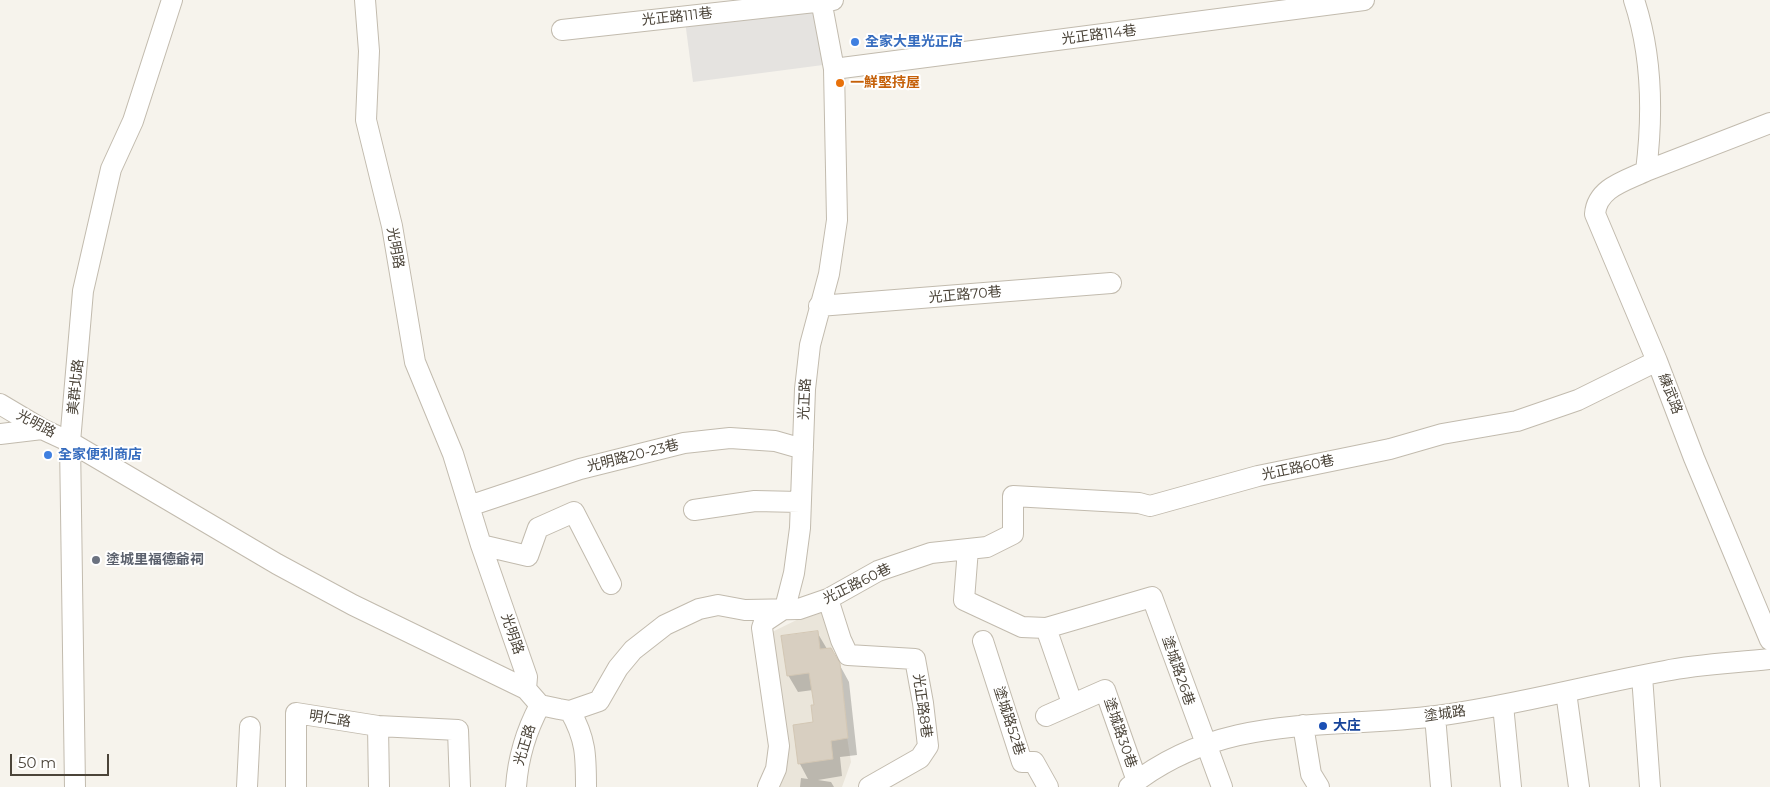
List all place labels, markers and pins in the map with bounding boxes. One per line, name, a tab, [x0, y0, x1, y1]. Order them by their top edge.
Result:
place label: 全家大里光正店	[865, 34, 963, 50]
marker: 全家大里光正店	[849, 36, 861, 48]
place label: 一鮮堅持屋	[850, 75, 920, 91]
marker: 一鮮堅持屋	[834, 77, 846, 89]
place label: 全家便利商店	[58, 447, 142, 463]
marker: 全家便利商店	[42, 449, 54, 461]
place label: 塗城里福德爺祠	[106, 552, 204, 568]
marker: 塗城里福德爺祠	[90, 554, 102, 566]
place label: 大庄	[1333, 718, 1361, 734]
marker: 大庄	[1317, 720, 1329, 732]

